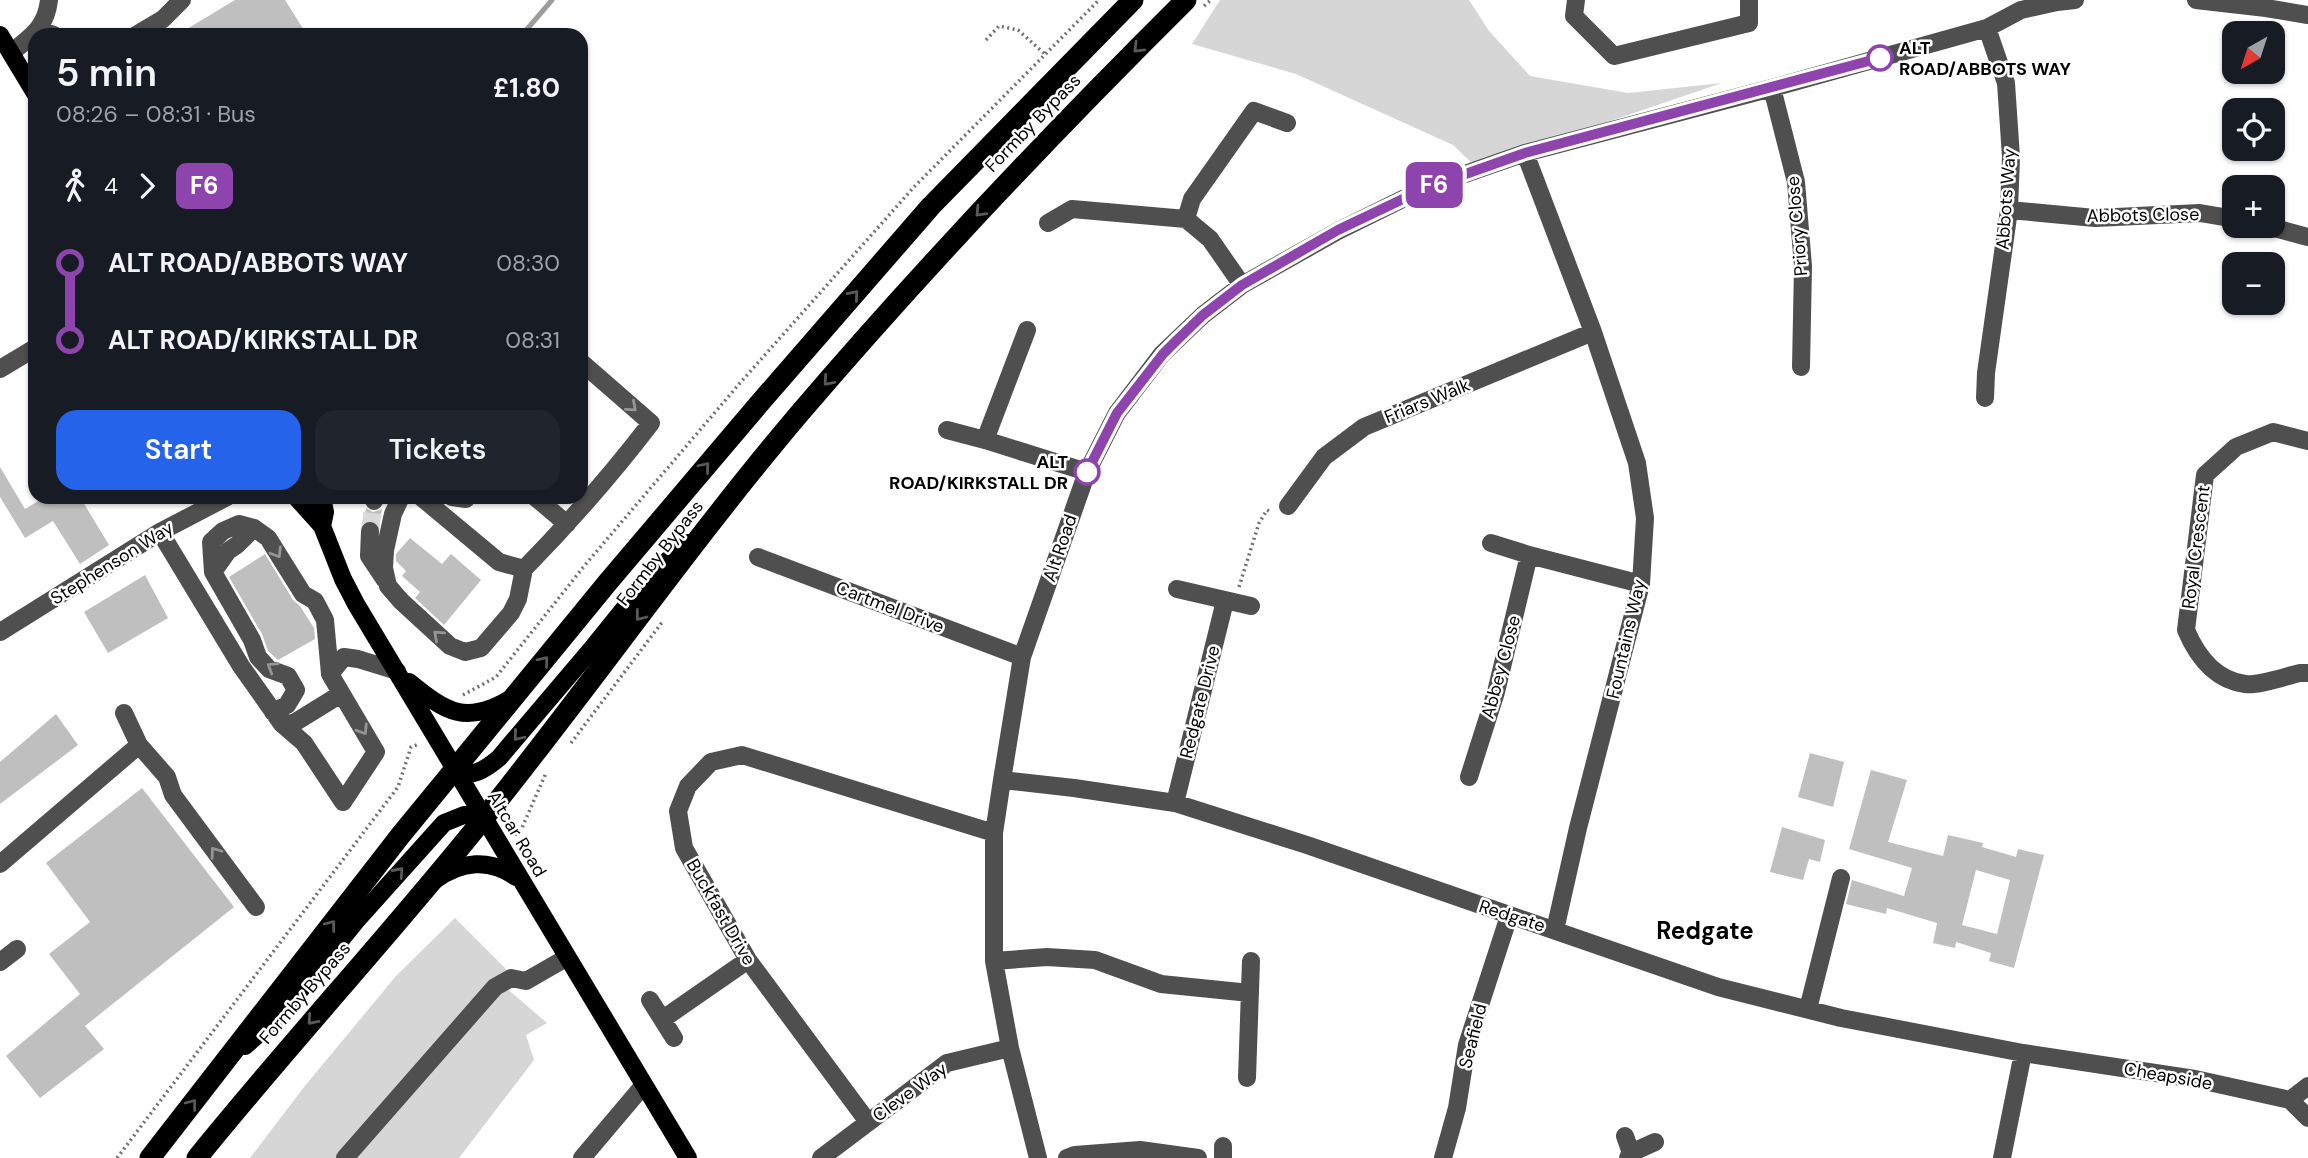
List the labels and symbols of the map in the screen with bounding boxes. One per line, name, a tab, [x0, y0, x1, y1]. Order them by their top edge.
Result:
north arrow	[2222, 21, 2286, 84]
place label: ALT ROAD/ABBOTS WAY	[1899, 36, 2071, 81]
one-way arrow	[1133, 40, 1146, 53]
marker: ALT ROAD/ABBOTS WAY	[1867, 45, 1893, 71]
street label: Formby Bypass	[980, 69, 1086, 177]
street label: Abbots Way	[1990, 147, 2022, 251]
line badge: F6	[1402, 162, 1466, 208]
street label: Priory Close	[1781, 175, 1813, 277]
street label: Abbots Close	[2087, 202, 2199, 228]
one-way arrow	[975, 204, 988, 217]
one-way arrow	[846, 290, 858, 303]
one-way arrow	[824, 373, 836, 386]
street label: Friars Walk	[1381, 373, 1473, 429]
one-way arrow	[624, 399, 637, 411]
place label: ALT ROAD/KIRKSTALL DR	[889, 450, 1068, 495]
marker: ALT ROAD/KIRKSTALL DR	[1074, 459, 1100, 485]
one-way arrow	[697, 463, 709, 476]
street label: Royal Crescent	[2177, 484, 2215, 610]
street label: Formby Bypass	[611, 495, 709, 611]
street label: Alt Road	[1037, 511, 1083, 585]
street label: Stephenson Way	[46, 516, 178, 610]
one-way arrow	[268, 546, 281, 559]
street label: Cartmel Drive	[832, 575, 948, 639]
street label: Fountains Way	[1601, 577, 1651, 701]
one-way arrow	[635, 608, 648, 621]
street label: Abbey Close	[1476, 613, 1526, 721]
one-way arrow	[433, 631, 446, 643]
street label: Redgate Drive	[1174, 643, 1226, 761]
one-way arrow	[535, 656, 548, 668]
one-way arrow	[267, 663, 280, 676]
one-way arrow	[354, 723, 367, 736]
one-way arrow	[514, 727, 526, 740]
street label: Altcar Road	[482, 787, 552, 881]
one-way arrow	[211, 847, 223, 860]
street label: Buckfast Drive	[681, 854, 761, 970]
one-way arrow	[391, 868, 403, 881]
street label: Redgate	[1476, 894, 1548, 938]
district label: Redgate	[1656, 915, 1754, 946]
one-way arrow	[323, 920, 336, 933]
street label: Formby Bypass	[254, 937, 356, 1049]
street label: Seafield	[1453, 1001, 1493, 1071]
one-way arrow	[308, 1012, 320, 1025]
street label: Cheapside	[2122, 1056, 2214, 1096]
street label: Cleve Way	[868, 1057, 952, 1127]
one-way arrow	[183, 1100, 196, 1112]

